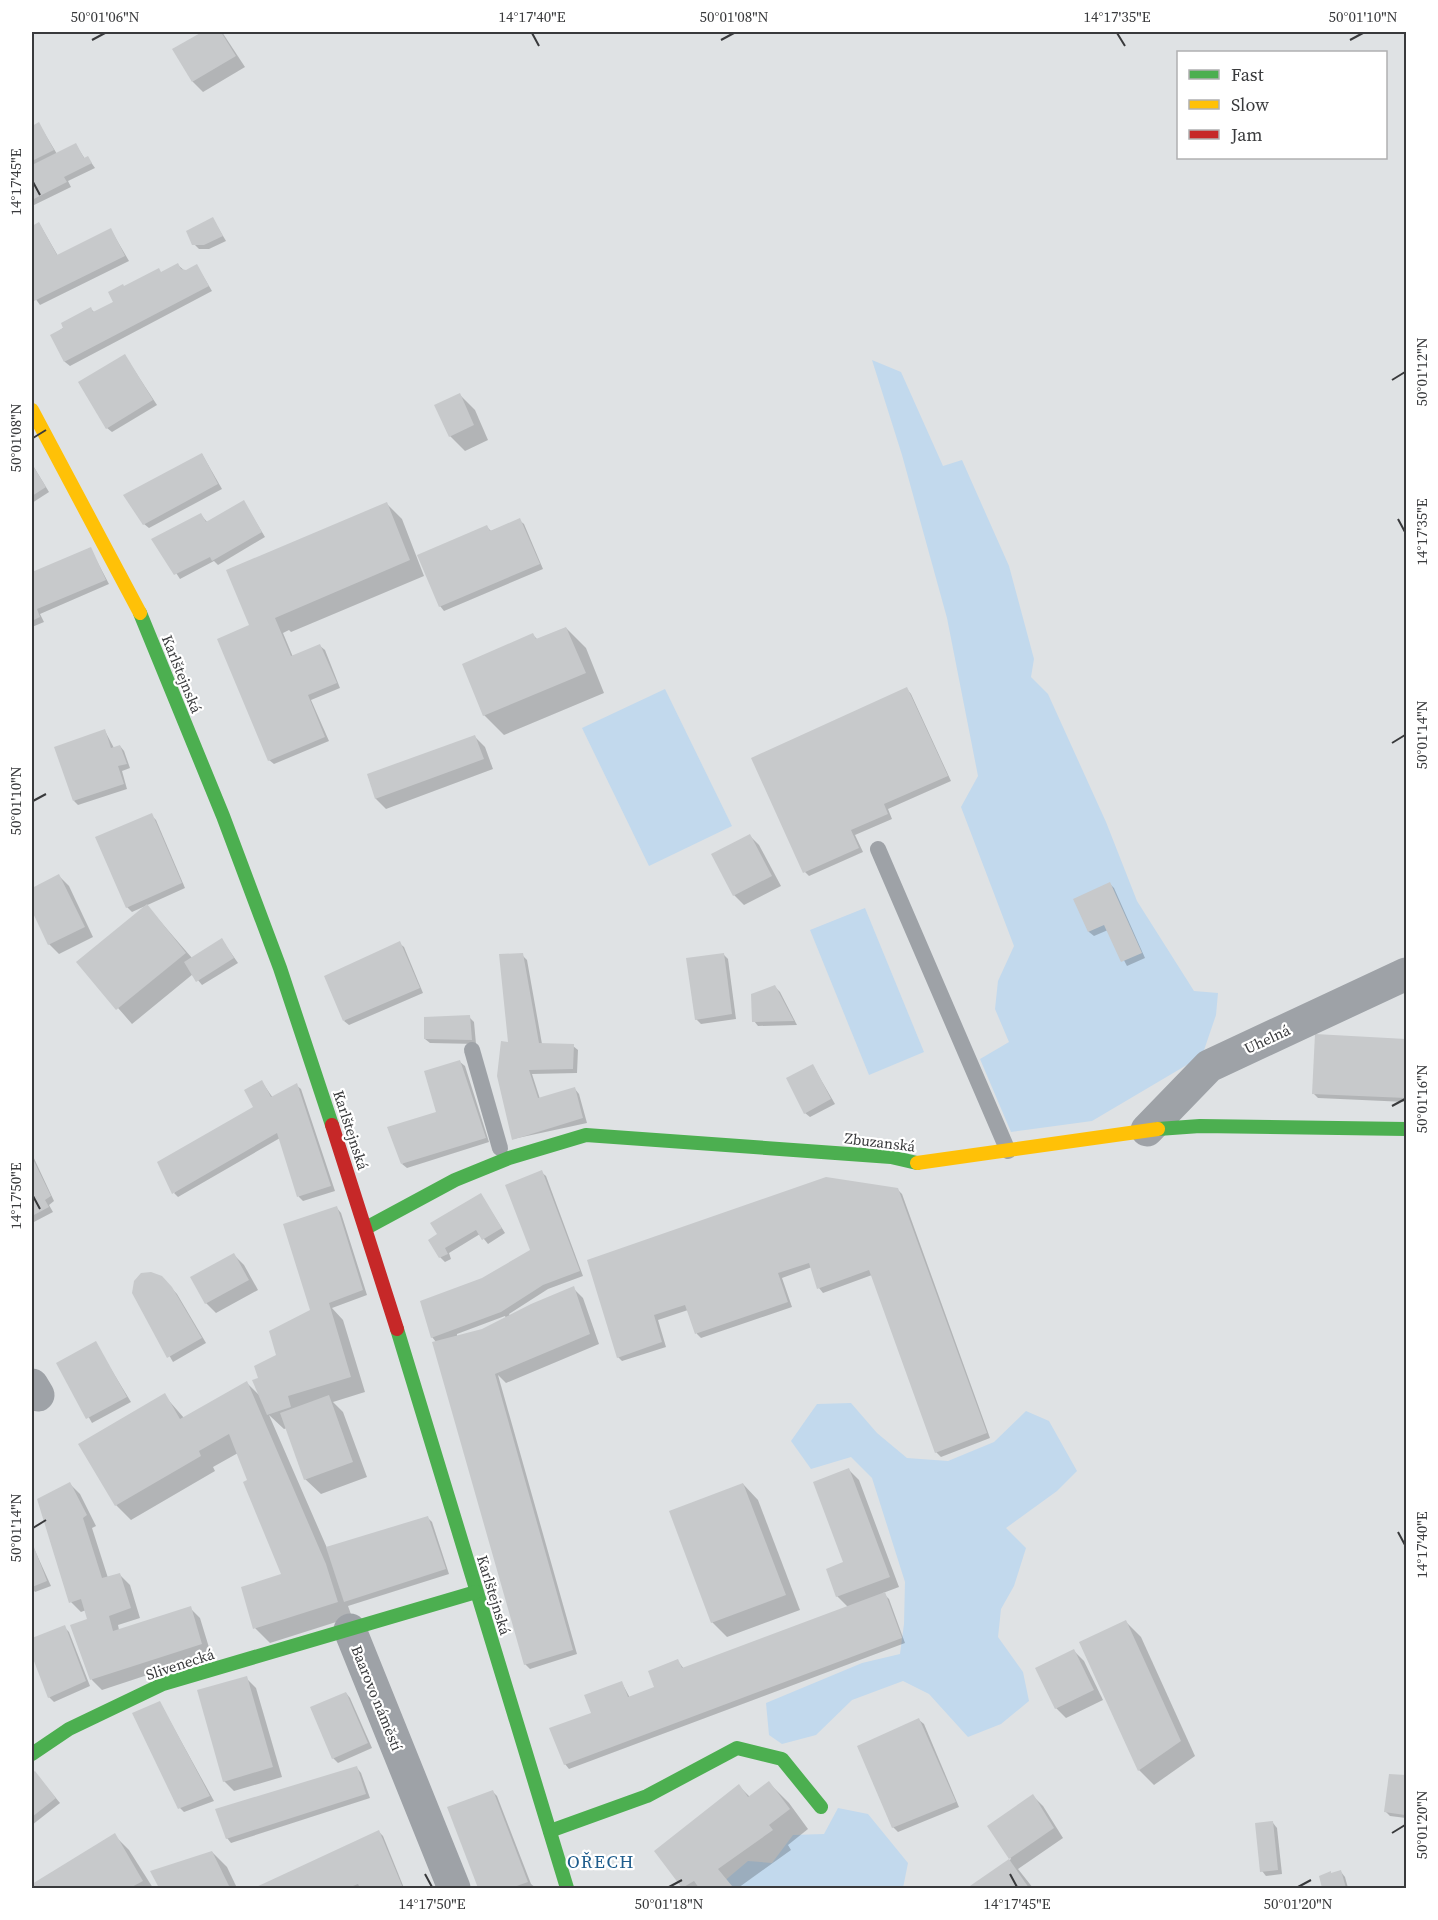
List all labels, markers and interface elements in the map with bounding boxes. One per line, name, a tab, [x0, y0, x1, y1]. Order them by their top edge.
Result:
text: 50°01'06"N	[70, 6, 140, 27]
text: 14°17'40"E	[498, 6, 566, 27]
text: 50°01'08"N	[699, 6, 769, 27]
text: 14°17'35"E	[1083, 6, 1151, 27]
text: 50°01'10"N	[1328, 6, 1398, 27]
legend	[1177, 51, 1387, 159]
text: Fast	[1231, 62, 1264, 87]
text: Slow	[1231, 92, 1269, 117]
text: Jam	[1230, 122, 1263, 147]
text: 14°17'45"E	[5, 148, 26, 216]
text: 50°01'12"N	[1411, 337, 1432, 407]
text: 50°01'08"N	[5, 403, 26, 473]
text: 14°17'35"E	[1411, 498, 1432, 566]
street label: Karlštejnská	[157, 632, 207, 717]
text: 50°01'14"N	[1411, 700, 1432, 770]
text: 50°01'10"N	[5, 766, 26, 836]
street label: Uhelná	[1241, 1019, 1294, 1059]
text: 50°01'16"N	[1411, 1064, 1432, 1134]
street label: Karlštejnská	[328, 1088, 374, 1173]
street label: Zbuzanská	[843, 1127, 917, 1157]
text: 14°17'50"E	[5, 1162, 26, 1230]
text: 50°01'14"N	[5, 1493, 26, 1563]
text: 14°17'40"E	[1411, 1511, 1432, 1579]
street label: Karlštejnská	[472, 1552, 516, 1638]
street label: Baarovo náměstí	[346, 1642, 408, 1754]
street label: Slivenecká	[143, 1643, 217, 1685]
text: 50°01'20"N	[1411, 1790, 1432, 1860]
district label: OŘECH	[567, 1849, 635, 1874]
text: 14°17'50"E	[398, 1893, 466, 1914]
text: 50°01'18"N	[634, 1893, 704, 1914]
text: 14°17'45"E	[983, 1893, 1051, 1914]
text: 50°01'20"N	[1263, 1893, 1333, 1914]

